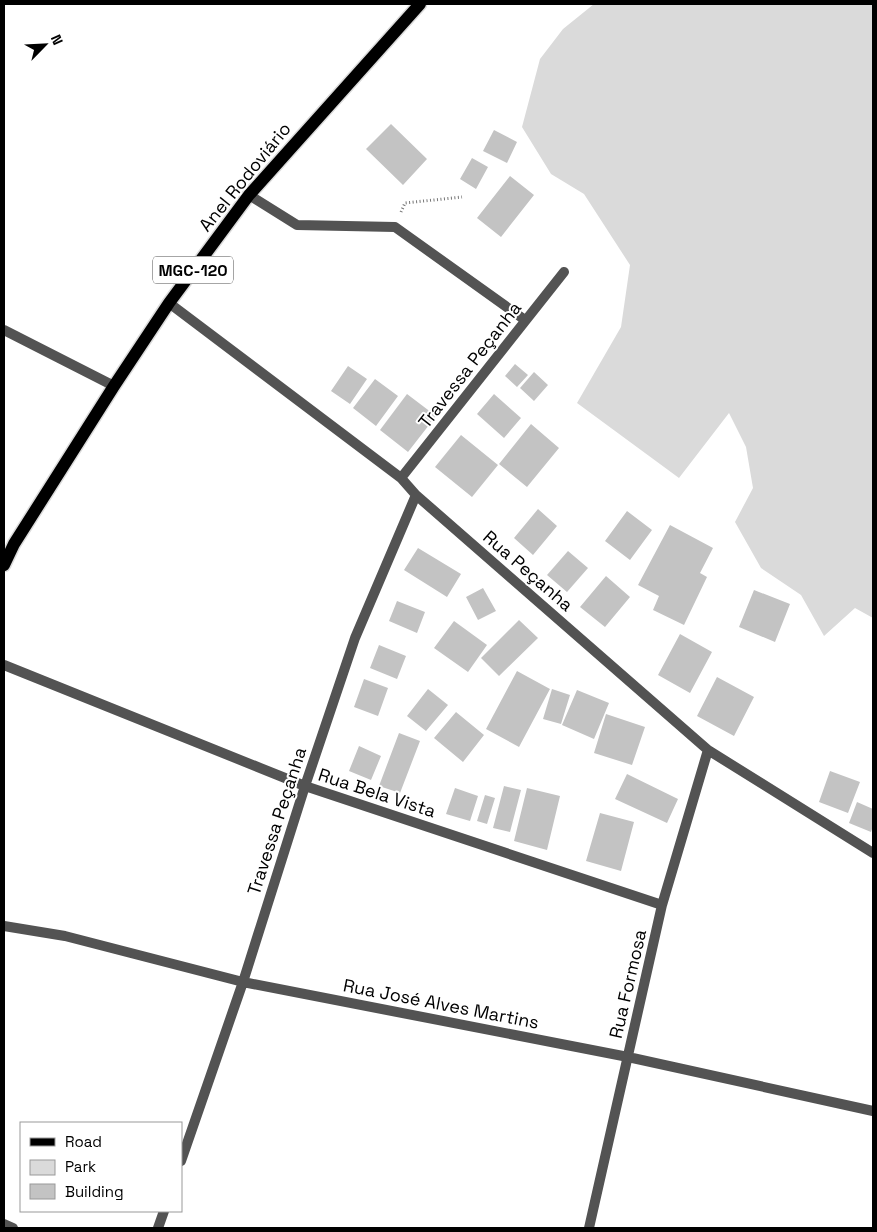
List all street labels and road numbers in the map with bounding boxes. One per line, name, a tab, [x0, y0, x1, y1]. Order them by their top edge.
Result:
street label: Anel Rodoviário	[194, 118, 296, 236]
road number: MGC-120	[153, 256, 233, 284]
street label: Travessa Peçanha	[413, 297, 526, 433]
street label: Rua Peçanha	[478, 525, 578, 616]
street label: Travessa Peçanha	[242, 744, 311, 898]
street label: Rua Bela Vista	[315, 763, 439, 822]
street label: Rua Formosa	[604, 927, 651, 1041]
street label: Rua José Alves Martins	[341, 973, 541, 1034]

